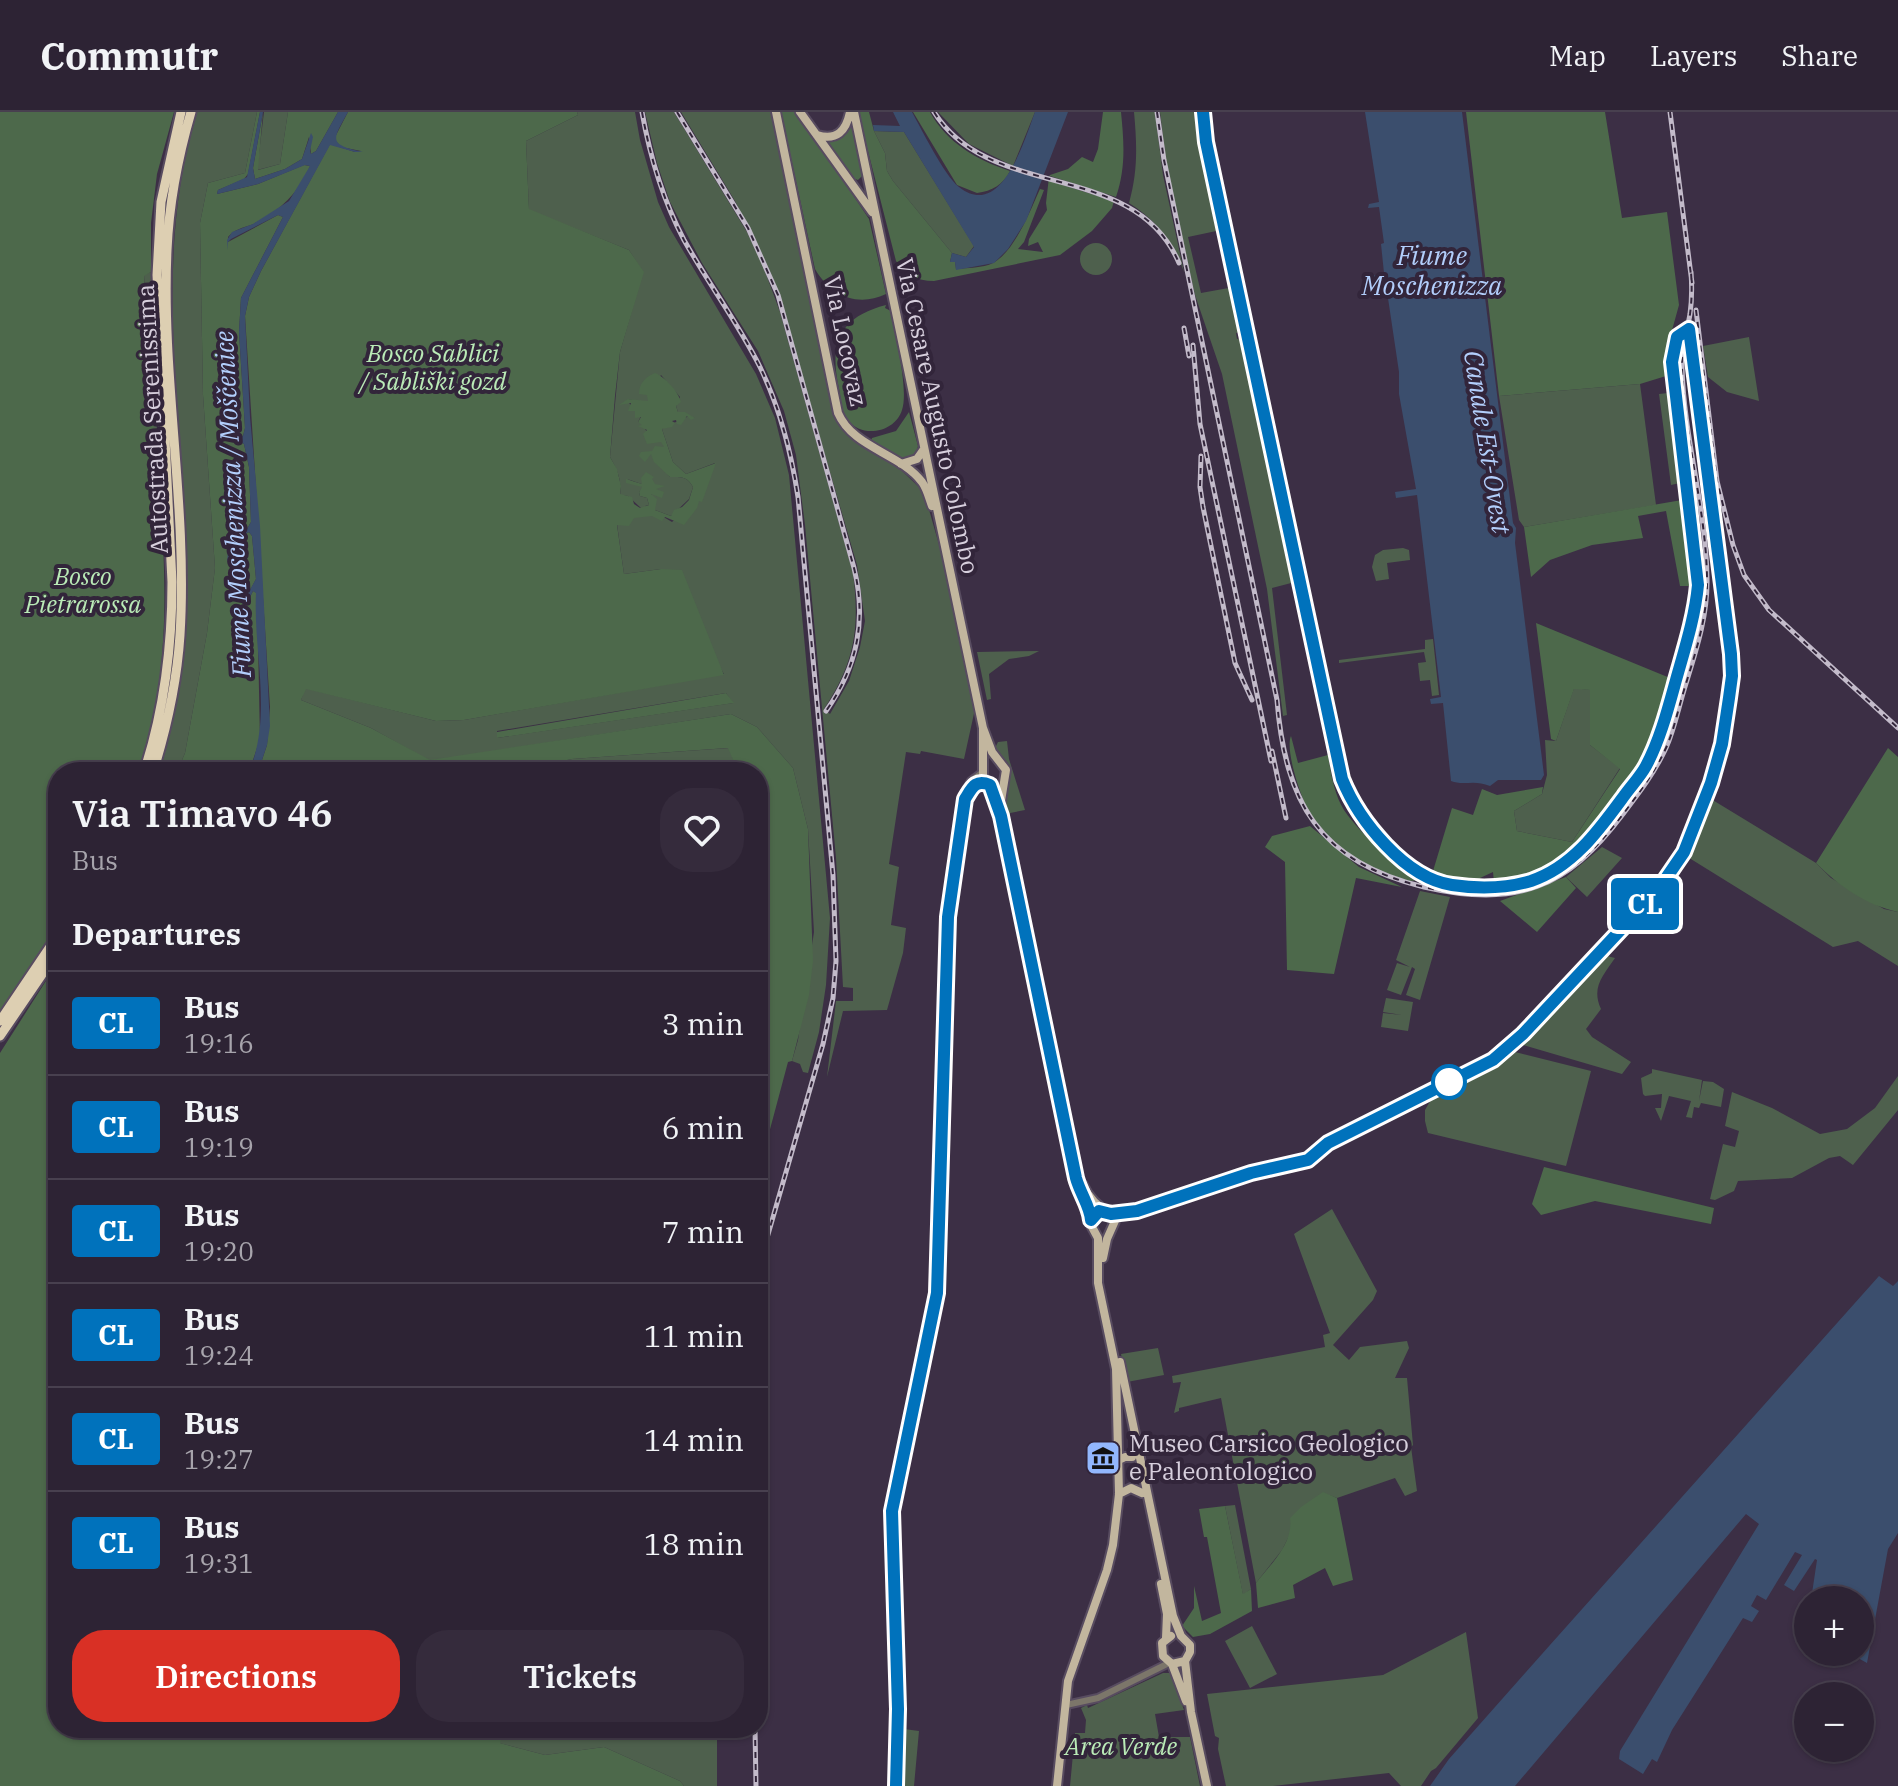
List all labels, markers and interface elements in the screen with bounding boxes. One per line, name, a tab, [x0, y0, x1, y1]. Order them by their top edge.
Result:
text: Commutr	[40, 31, 218, 80]
text: Map	[1549, 37, 1606, 74]
text: Layers	[1650, 37, 1737, 74]
text: Share	[1781, 37, 1858, 74]
water label: Fiume Moschenizza	[1361, 238, 1502, 302]
street label: Via Cesare Augusto Colombo	[889, 255, 987, 577]
street label: Via Locovaz	[817, 272, 875, 409]
street label: Autostrada Serenissima	[129, 283, 175, 555]
water label: Fiume Moschenizza / Moščenice	[206, 330, 258, 679]
park label: Bosco Sablici / Sabliški gozd	[357, 337, 507, 397]
water label: Canale Est-Ovest	[1457, 348, 1519, 537]
park label: Bosco Pietrarossa	[24, 560, 141, 620]
text: Via Timavo 46	[72, 788, 333, 837]
button: heart	[660, 788, 744, 872]
text: Bus	[72, 843, 118, 877]
line badge: CL	[1609, 878, 1681, 930]
text: CL	[1627, 885, 1663, 922]
text: Departures	[72, 914, 241, 953]
text: Bus	[184, 987, 239, 1026]
text: CL	[98, 1004, 134, 1041]
text: 3 min	[662, 1004, 744, 1043]
text: 19:16	[184, 1026, 254, 1060]
unlabelled marker	[1432, 1065, 1466, 1099]
text: Bus	[184, 1091, 239, 1130]
text: CL	[98, 1108, 134, 1145]
text: 6 min	[662, 1108, 744, 1147]
text: 19:19	[184, 1130, 254, 1164]
text: Bus	[184, 1195, 239, 1234]
text: CL	[98, 1212, 134, 1249]
text: 7 min	[662, 1212, 744, 1251]
text: 19:20	[184, 1234, 254, 1268]
text: Bus	[184, 1299, 239, 1338]
text: CL	[98, 1316, 134, 1353]
text: 11 min	[644, 1316, 744, 1355]
text: 19:24	[184, 1338, 254, 1372]
text: Bus	[184, 1403, 239, 1442]
text: CL	[98, 1420, 134, 1457]
text: 14 min	[644, 1420, 744, 1459]
place label: Museo Carsico Geologico e Paleontologico	[1129, 1427, 1409, 1487]
museum icon: Museo Carsico Geologico e Paleontologico	[1084, 1439, 1122, 1477]
text: 19:27	[184, 1442, 254, 1476]
text: Bus	[184, 1507, 239, 1546]
text: CL	[98, 1524, 134, 1561]
text: 18 min	[644, 1524, 744, 1563]
text: 19:31	[184, 1546, 254, 1580]
map controls	[1794, 1586, 1874, 1762]
button: +	[1794, 1586, 1874, 1666]
button: Directions	[72, 1630, 400, 1722]
button: Tickets	[416, 1630, 744, 1722]
button: −	[1794, 1682, 1874, 1762]
park label: Area Verde	[1063, 1730, 1177, 1762]

